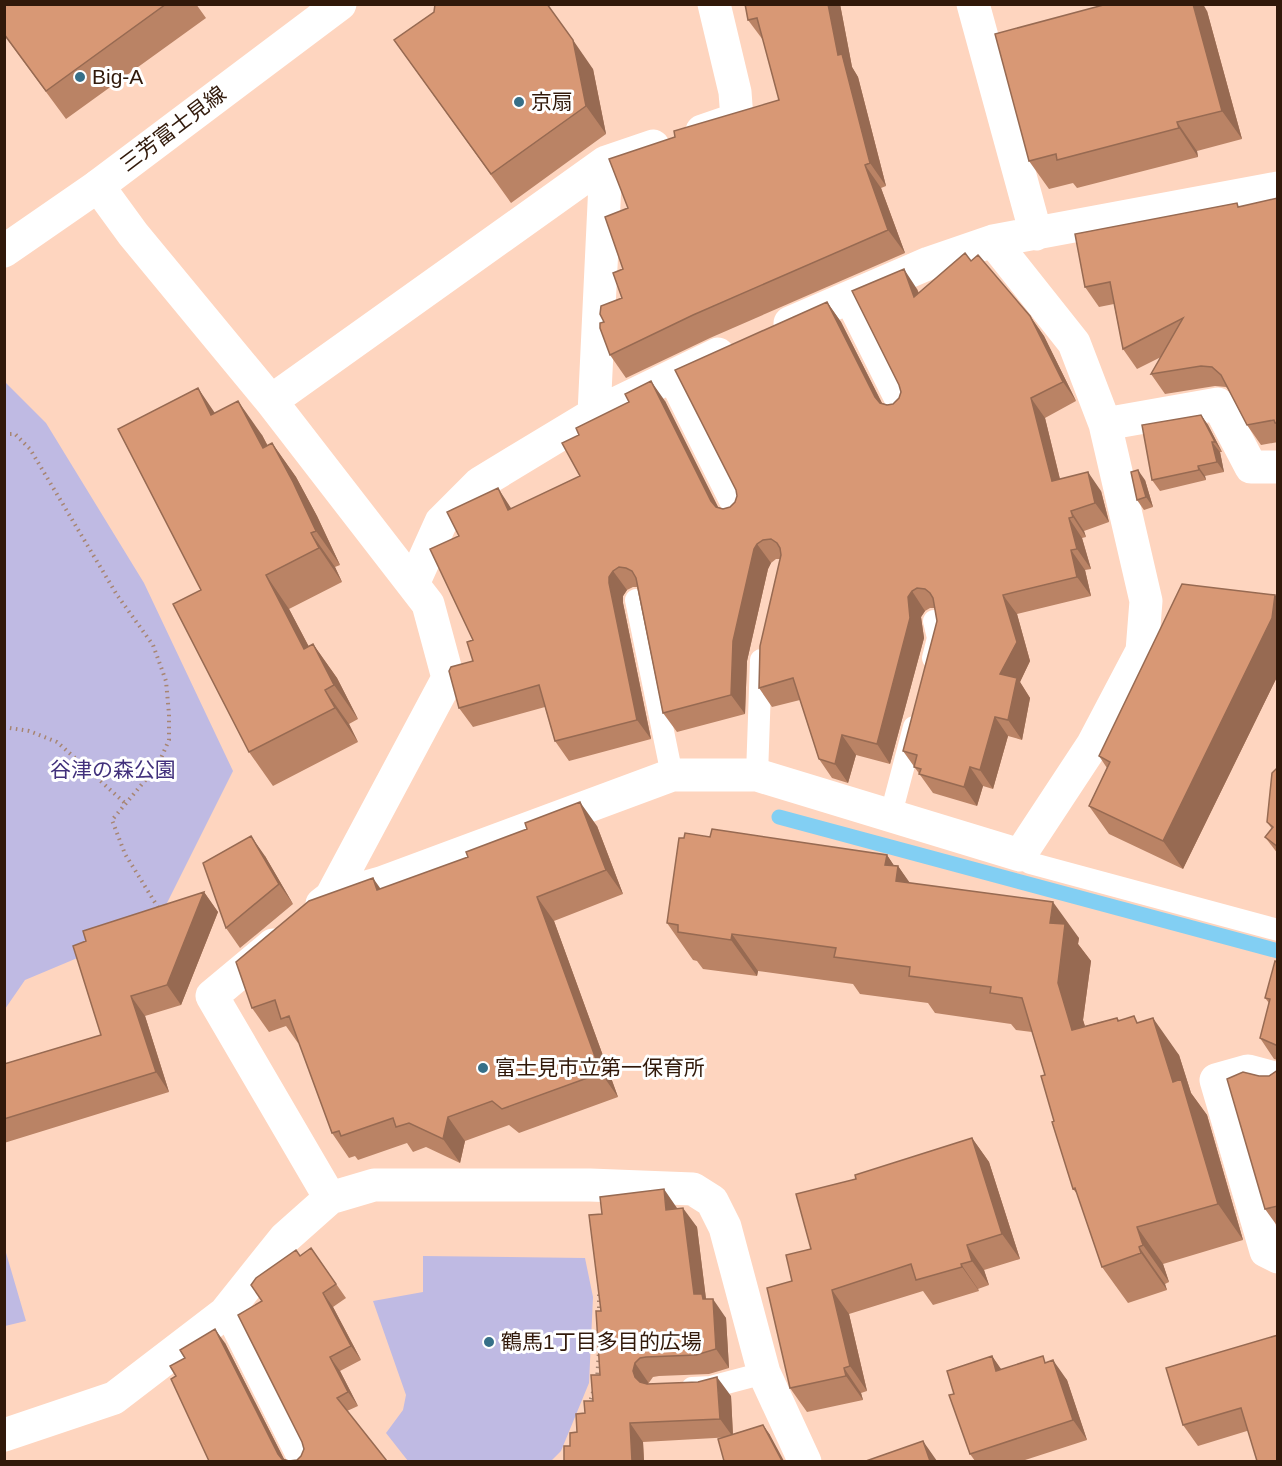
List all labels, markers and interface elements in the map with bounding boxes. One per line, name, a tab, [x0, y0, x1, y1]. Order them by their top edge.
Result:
place label: Big-A	[92, 65, 143, 88]
marker: Big-A	[73, 70, 87, 84]
street label: 三芳富士見線	[115, 82, 230, 176]
place label: 京扇	[531, 90, 573, 113]
marker: 京扇	[512, 95, 526, 109]
park label: 谷津の森公園	[50, 758, 176, 781]
place label: 富士見市立第一保育所	[495, 1056, 705, 1079]
marker: 富士見市立第一保育所	[476, 1061, 490, 1075]
place label: 鶴馬1丁目多目的広場	[501, 1330, 702, 1353]
marker: 鶴馬1丁目多目的広場	[482, 1335, 496, 1349]

